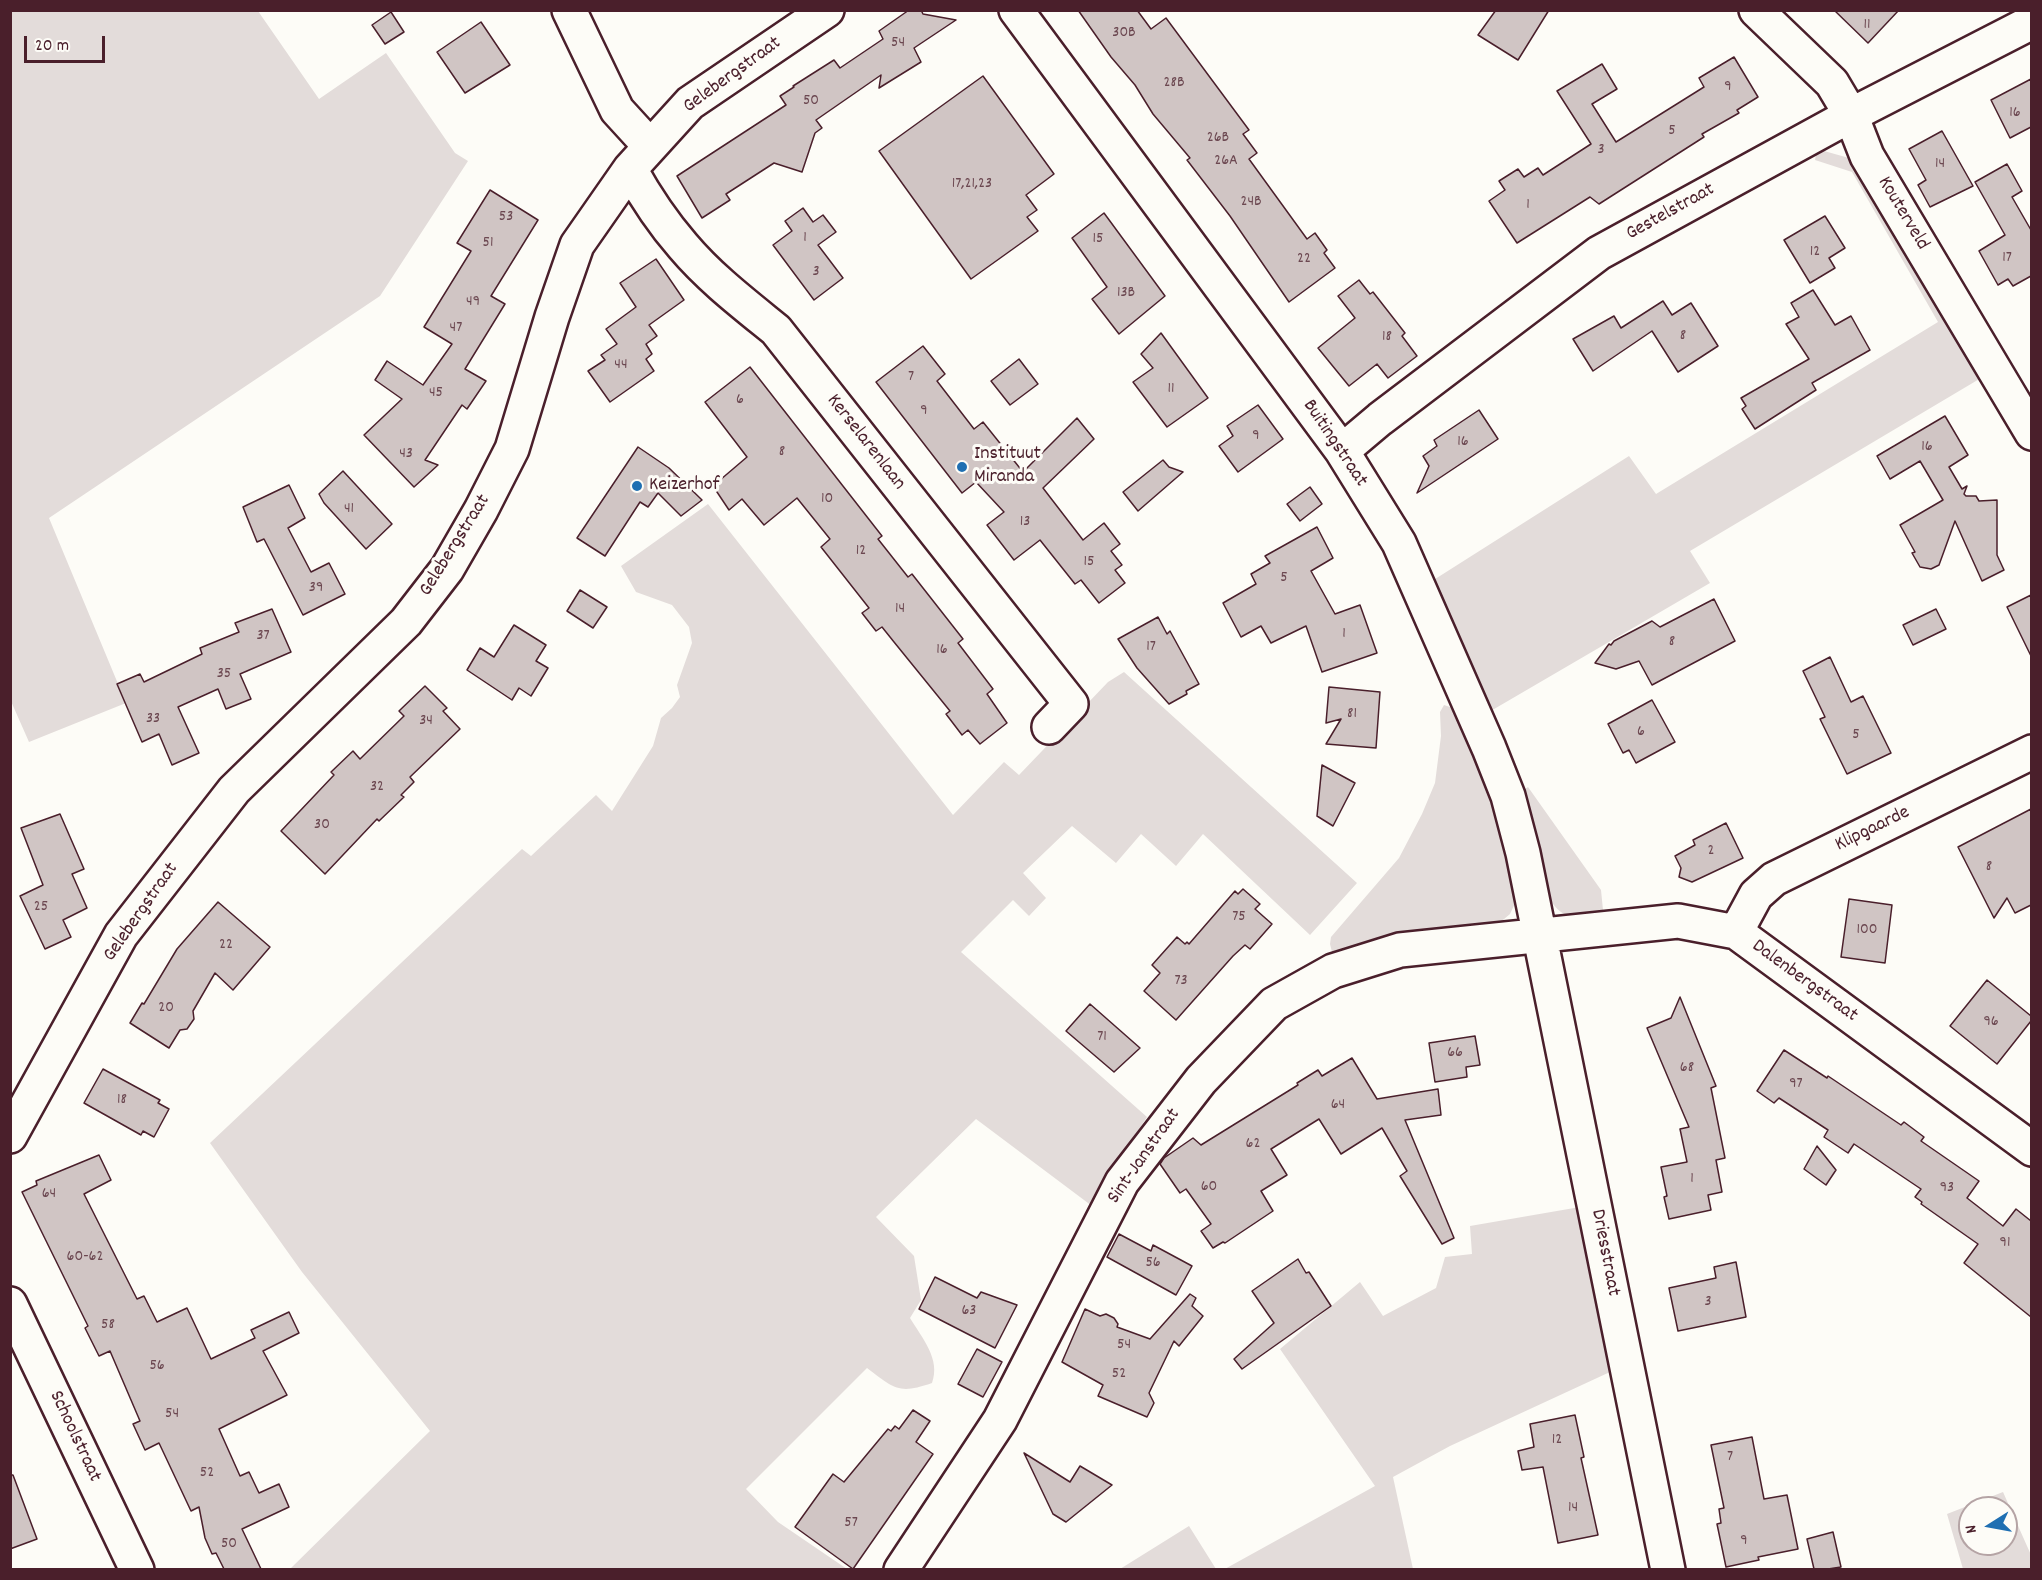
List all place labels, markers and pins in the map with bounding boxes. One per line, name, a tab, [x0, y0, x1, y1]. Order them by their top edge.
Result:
place label: Instituut Miranda	[974, 443, 1041, 490]
marker: Instituut Miranda	[955, 460, 969, 474]
place label: Keizerhof	[649, 474, 720, 498]
marker: Keizerhof	[630, 479, 644, 493]

